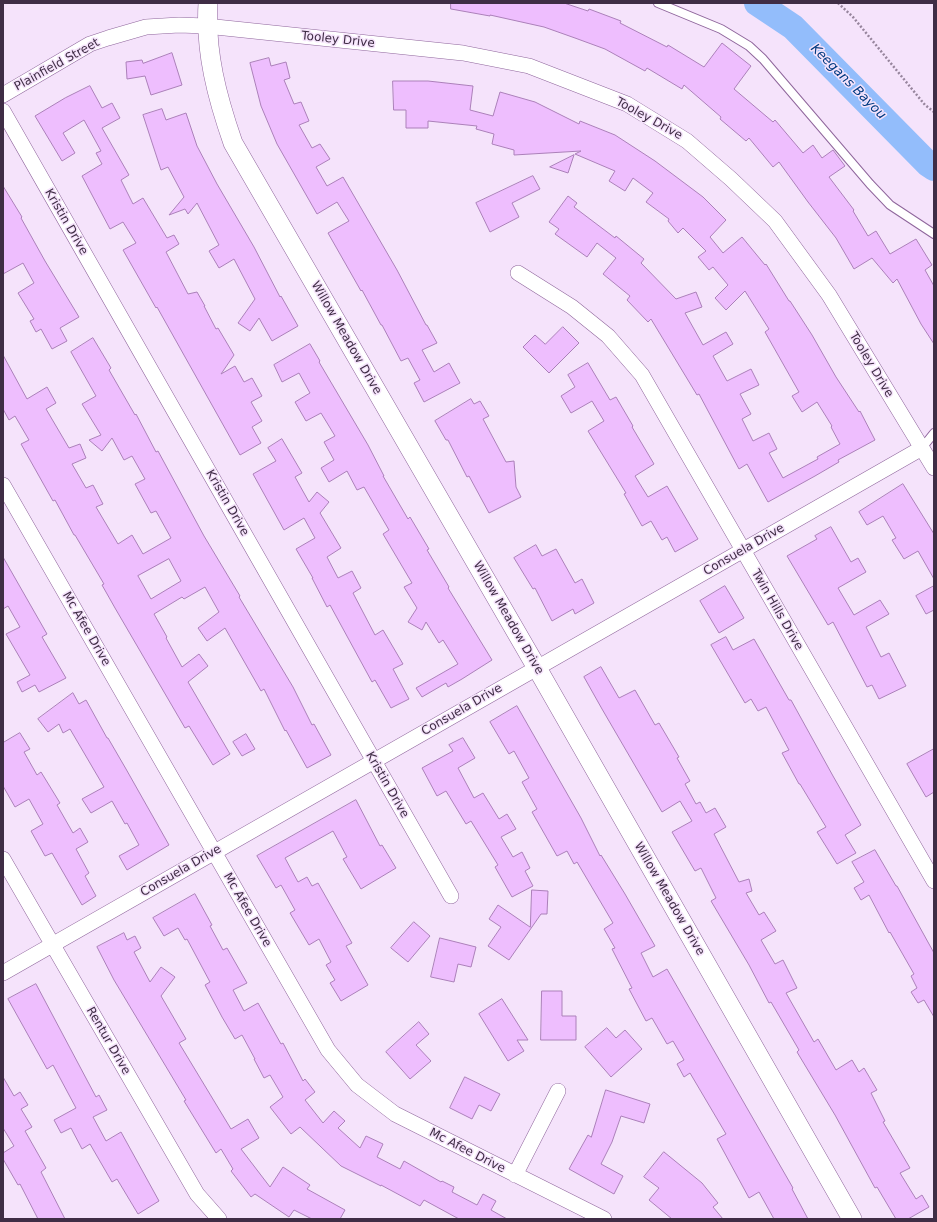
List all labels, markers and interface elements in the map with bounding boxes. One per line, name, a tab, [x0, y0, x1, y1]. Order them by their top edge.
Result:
street label: Tooley Drive	[301, 29, 375, 51]
street label: Plainfield Street	[12, 36, 102, 94]
water label: Keegans Bayou	[807, 41, 889, 123]
street label: Tooley Drive	[613, 95, 685, 143]
street label: Kristin Drive	[41, 186, 91, 258]
street label: Willow Meadow Drive	[308, 279, 384, 397]
street label: Tooley Drive	[846, 330, 896, 400]
street label: Kristin Drive	[202, 467, 252, 539]
street label: Consuela Drive	[701, 521, 787, 579]
street label: Willow Meadow Drive	[470, 559, 546, 677]
street label: Twin Hills Drive	[748, 567, 806, 653]
street label: Mc Afee Drive	[59, 589, 113, 669]
street label: Consuela Drive	[419, 681, 505, 739]
street label: Kristin Drive	[362, 749, 412, 821]
street label: Willow Meadow Drive	[631, 840, 707, 958]
street label: Consuela Drive	[138, 842, 224, 900]
street label: Mc Afee Drive	[220, 870, 274, 950]
street label: Rentur Drive	[83, 1005, 133, 1077]
street label: Mc Afee Drive	[427, 1126, 507, 1176]

